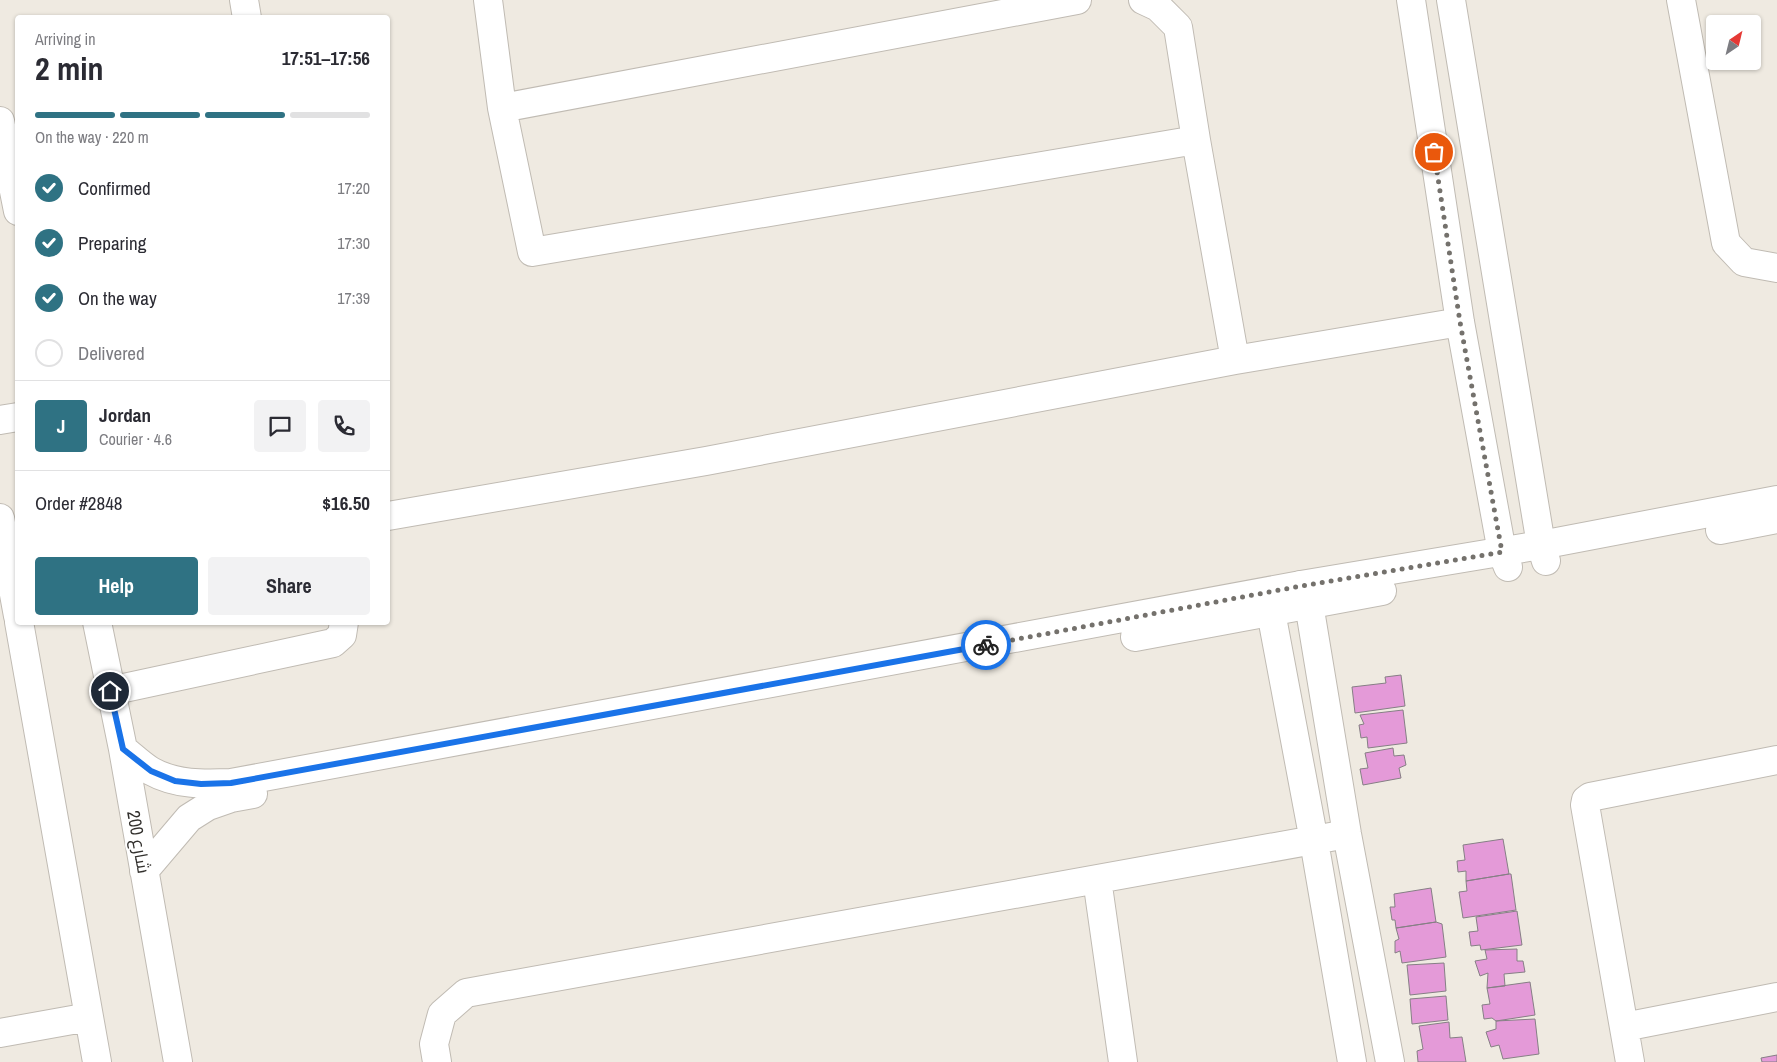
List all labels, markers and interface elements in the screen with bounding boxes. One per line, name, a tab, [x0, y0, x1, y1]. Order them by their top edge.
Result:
north arrow	[1706, 15, 1761, 70]
map controls	[1706, 15, 1761, 70]
text: Arriving in	[35, 28, 96, 50]
text: 17:51–17:56	[282, 45, 370, 71]
text: 2 min	[35, 47, 104, 90]
text: On the way · 220 m	[35, 126, 149, 148]
pin	[1413, 131, 1455, 173]
icon: bag	[1420, 138, 1448, 166]
icon: check	[35, 174, 63, 202]
text: Confirmed	[78, 175, 151, 201]
text: 17:20	[337, 177, 370, 199]
icon: check	[35, 229, 63, 257]
text: Preparing	[78, 230, 146, 256]
text: 17:30	[337, 232, 370, 254]
icon: check	[35, 284, 63, 312]
text: On the way	[78, 285, 157, 311]
text: 17:39	[337, 287, 370, 309]
text: Delivered	[78, 340, 145, 366]
button: chat	[254, 400, 306, 452]
button: phone	[318, 400, 370, 452]
text: Jordan	[99, 402, 151, 428]
text: J	[57, 413, 65, 439]
text: Courier · 4.6	[99, 428, 172, 450]
text: Order #2848	[35, 490, 122, 516]
text: $16.50	[322, 490, 370, 516]
button: Help	[35, 557, 198, 615]
button: Share	[208, 557, 370, 615]
courier	[961, 620, 1011, 670]
icon: bike	[972, 631, 1000, 659]
pin	[89, 670, 131, 712]
icon: home	[96, 677, 124, 705]
street label: شارع 200	[121, 809, 157, 875]

